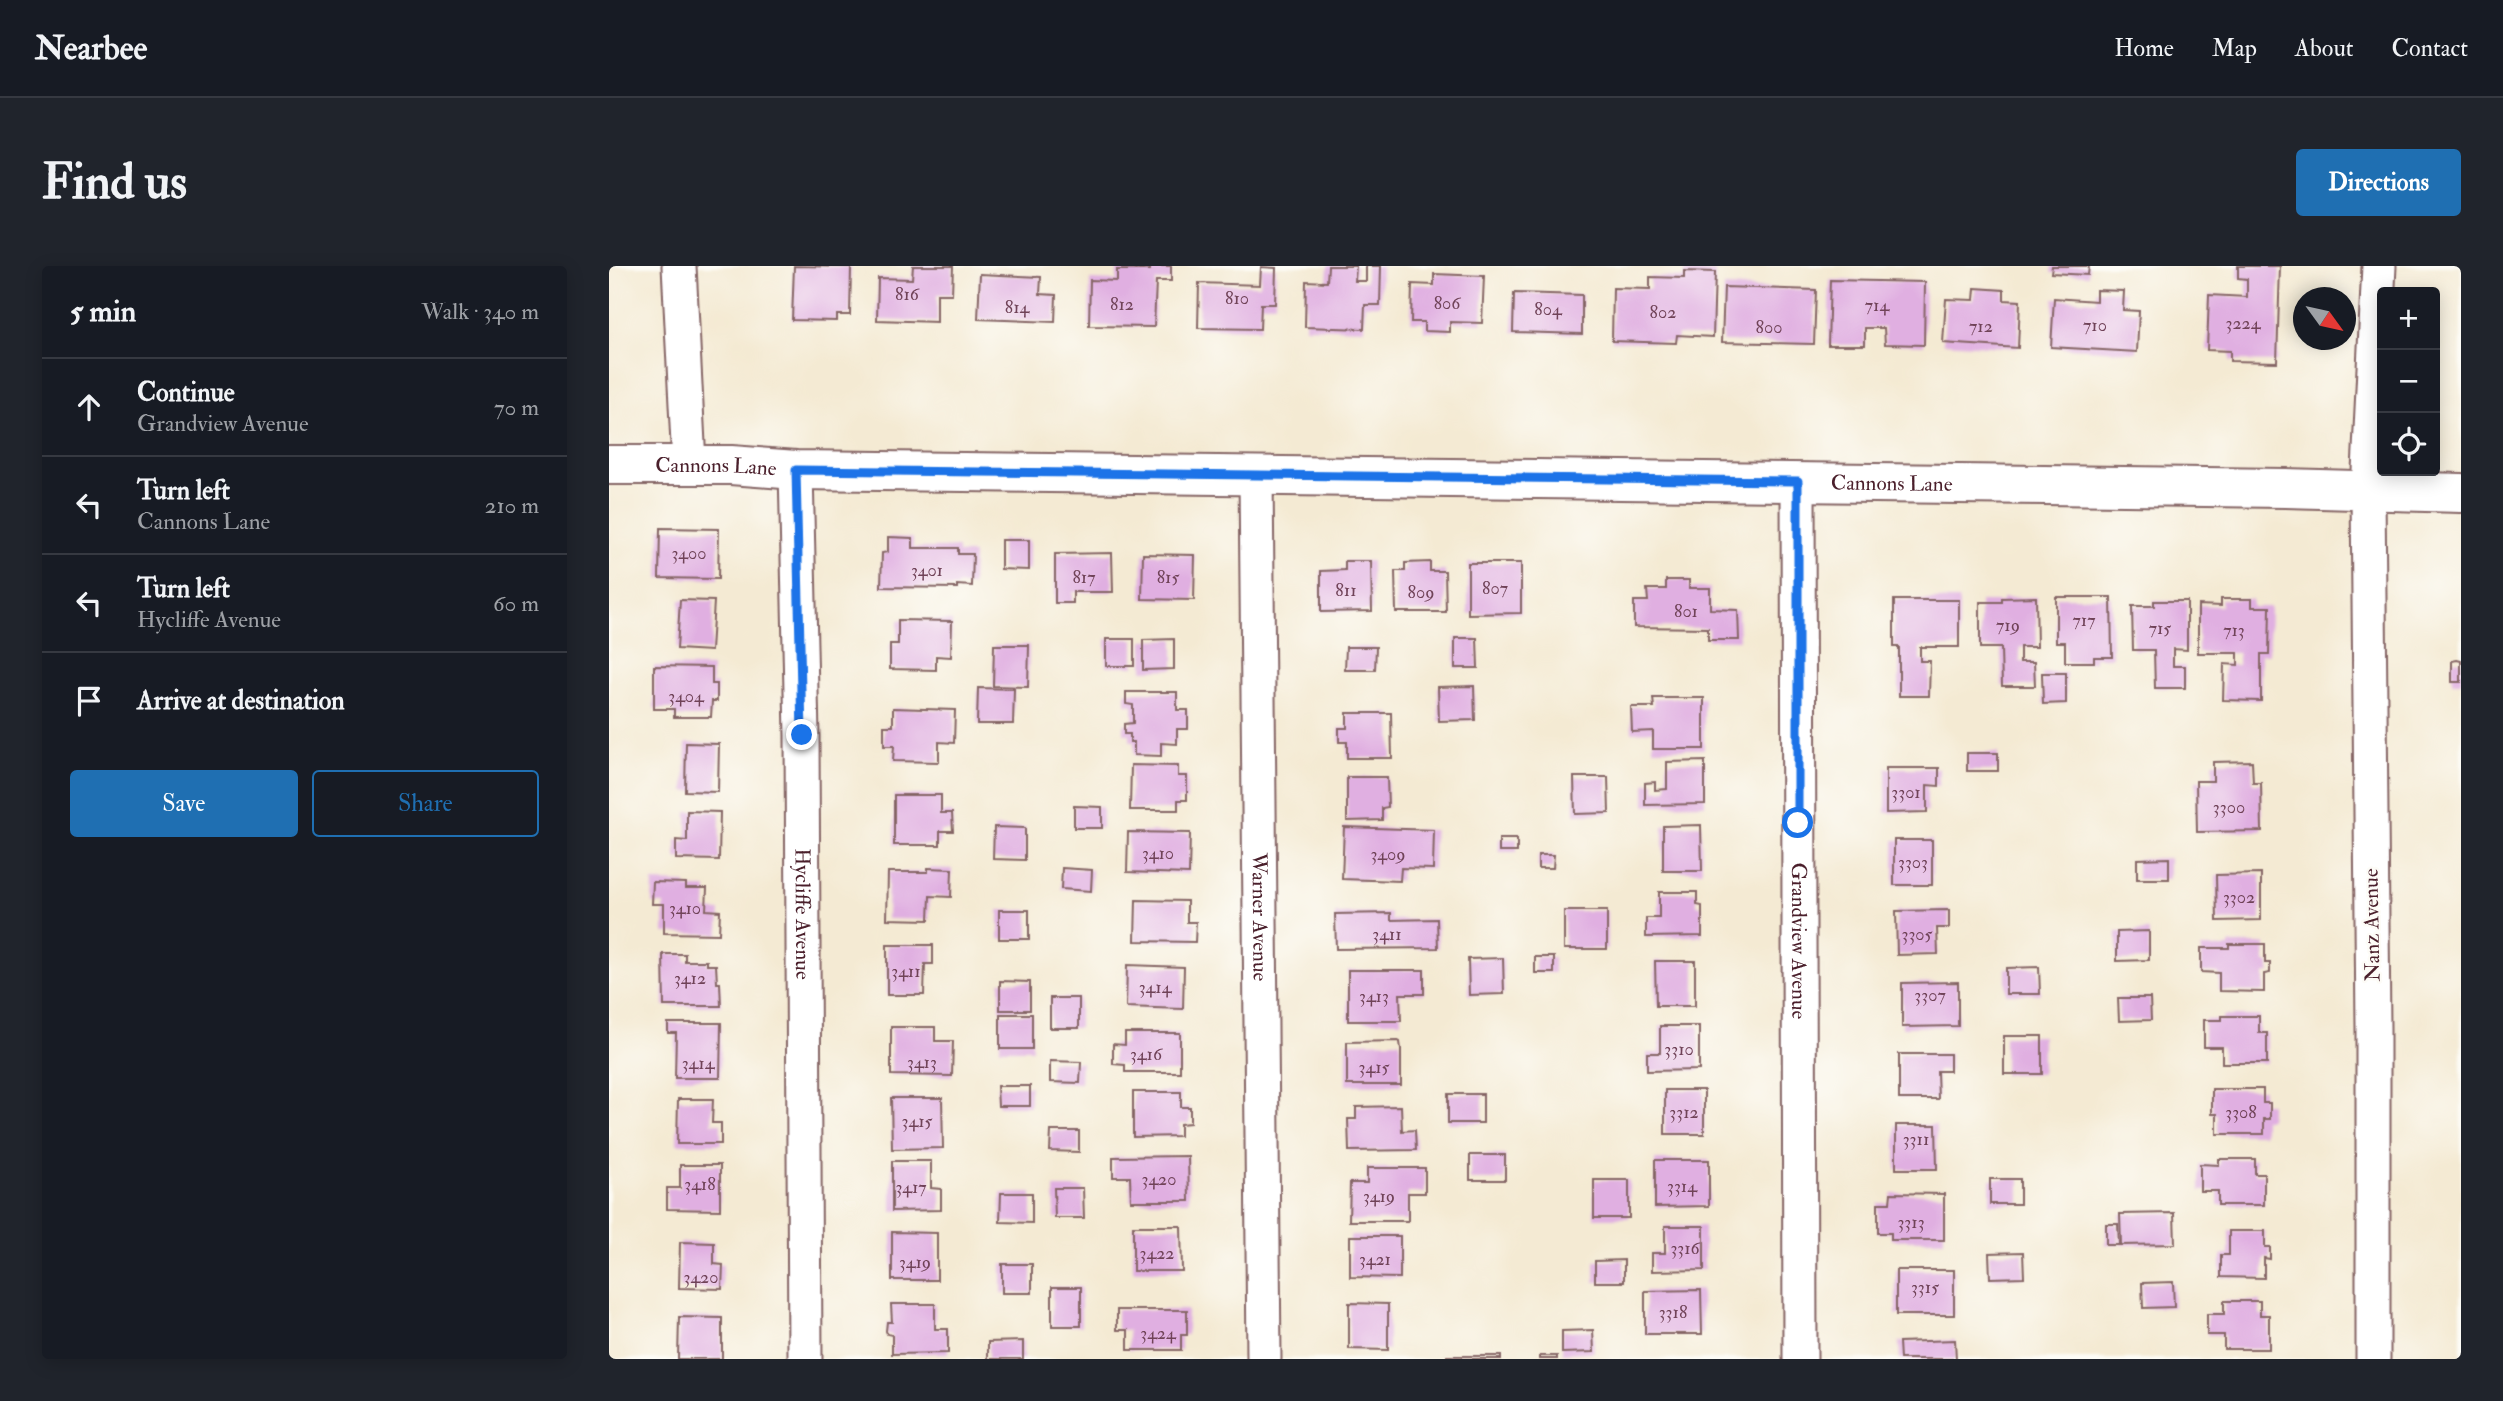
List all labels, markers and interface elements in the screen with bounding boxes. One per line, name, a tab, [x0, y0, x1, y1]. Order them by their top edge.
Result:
text: Nearbee	[35, 28, 147, 69]
text: Home	[2114, 33, 2174, 64]
text: Map	[2212, 33, 2257, 64]
text: About	[2295, 33, 2354, 64]
text: Contact	[2392, 33, 2468, 64]
button: Directions	[2296, 149, 2461, 216]
text: Find us	[42, 152, 187, 213]
house number: 816	[895, 283, 920, 306]
house number: 810	[1225, 287, 1249, 310]
north arrow	[2293, 287, 2356, 350]
map controls	[2377, 287, 2440, 476]
button: +	[2377, 287, 2440, 350]
house number: 806	[1434, 292, 1461, 315]
text: 5 min	[70, 293, 136, 330]
house number: 812	[1110, 293, 1134, 316]
house number: 714	[1865, 294, 1890, 317]
house number: 814	[1005, 296, 1031, 319]
text: Walk · 340 m	[421, 297, 539, 326]
house number: 804	[1534, 298, 1563, 321]
house number: 802	[1650, 301, 1676, 324]
house number: 3224	[2226, 312, 2262, 335]
house number: 710	[2083, 314, 2107, 337]
house number: 712	[1969, 315, 1993, 338]
house number: 800	[1756, 316, 1782, 339]
button: −	[2377, 350, 2440, 413]
text: Continue	[137, 377, 235, 409]
icon: ahead	[70, 388, 108, 426]
text: 70 m	[494, 393, 539, 422]
text: Grandview Avenue	[137, 409, 309, 438]
button: locate	[2377, 413, 2440, 476]
street label: Cannons Lane	[655, 451, 778, 482]
street label: Cannons Lane	[1831, 469, 1953, 497]
text: Turn left	[137, 475, 230, 507]
icon: left	[70, 486, 108, 524]
text: 210 m	[485, 491, 539, 520]
text: Cannons Lane	[137, 507, 270, 536]
house number: 3400	[671, 542, 707, 565]
house number: 3401	[911, 559, 943, 582]
house number: 817	[1072, 566, 1096, 589]
house number: 815	[1157, 566, 1179, 589]
text: Turn left	[137, 573, 230, 605]
house number: 807	[1482, 577, 1508, 600]
house number: 811	[1335, 579, 1357, 602]
house number: 809	[1408, 581, 1434, 604]
icon: left	[70, 584, 108, 622]
text: 60 m	[493, 589, 539, 618]
house number: 801	[1674, 600, 1698, 623]
text: Hycliffe Avenue	[137, 605, 281, 634]
house number: 717	[2073, 609, 2095, 632]
house number: 719	[1996, 614, 2020, 637]
house number: 715	[2149, 617, 2171, 640]
house number: 713	[2223, 619, 2245, 642]
icon: arrive	[70, 682, 108, 720]
text: Arrive at destination	[137, 685, 345, 717]
house number: 3404	[668, 685, 705, 708]
route end	[786, 719, 817, 750]
button: Save	[70, 770, 298, 837]
button: Share	[312, 770, 539, 837]
house number: 3301	[1891, 781, 1921, 804]
house number: 3300	[2213, 796, 2245, 819]
route start	[1782, 807, 1813, 838]
house number: 3410	[1142, 842, 1174, 865]
house number: 3409	[1370, 843, 1406, 866]
street label: Hycliffe Avenue	[789, 848, 817, 980]
house number: 3303	[1898, 851, 1928, 874]
street label: Warner Avenue	[1246, 852, 1274, 982]
street label: Grandview Avenue	[1785, 863, 1813, 1020]
street label: Nanz Avenue	[2358, 868, 2386, 982]
house number: 3302	[2223, 886, 2255, 909]
house number: 3410	[669, 897, 701, 920]
house number: 3411	[1372, 923, 1402, 946]
house number: 3305	[1902, 923, 1933, 946]
house number: 3411	[891, 960, 921, 983]
house number: 3412	[674, 967, 706, 990]
house number: 3414	[1139, 976, 1173, 999]
house number: 3307	[1914, 984, 1946, 1007]
house number: 3413	[1359, 985, 1389, 1008]
house number: 3310	[1664, 1038, 1694, 1061]
house number: 3416	[1130, 1043, 1163, 1066]
house number: 3413	[907, 1051, 937, 1074]
house number: 3414	[682, 1052, 716, 1075]
house number: 3415	[1359, 1056, 1390, 1079]
house number: 3312	[1669, 1101, 1699, 1124]
house number: 3308	[2225, 1101, 2257, 1124]
house number: 3415	[902, 1110, 933, 1133]
house number: 3311	[1903, 1128, 1929, 1151]
house number: 3420	[1142, 1168, 1176, 1191]
house number: 3418	[684, 1173, 716, 1196]
house number: 3314	[1667, 1175, 1698, 1198]
house number: 3417	[895, 1176, 927, 1199]
house number: 3419	[1363, 1185, 1395, 1208]
house number: 3313	[1897, 1211, 1925, 1234]
house number: 3316	[1670, 1237, 1701, 1260]
house number: 3422	[1140, 1242, 1174, 1265]
house number: 3421	[1359, 1248, 1391, 1271]
house number: 3419	[899, 1251, 931, 1274]
house number: 3420	[684, 1266, 718, 1289]
house number: 3315	[1911, 1276, 1939, 1299]
house number: 3318	[1659, 1301, 1687, 1324]
house number: 3424	[1140, 1322, 1177, 1345]

